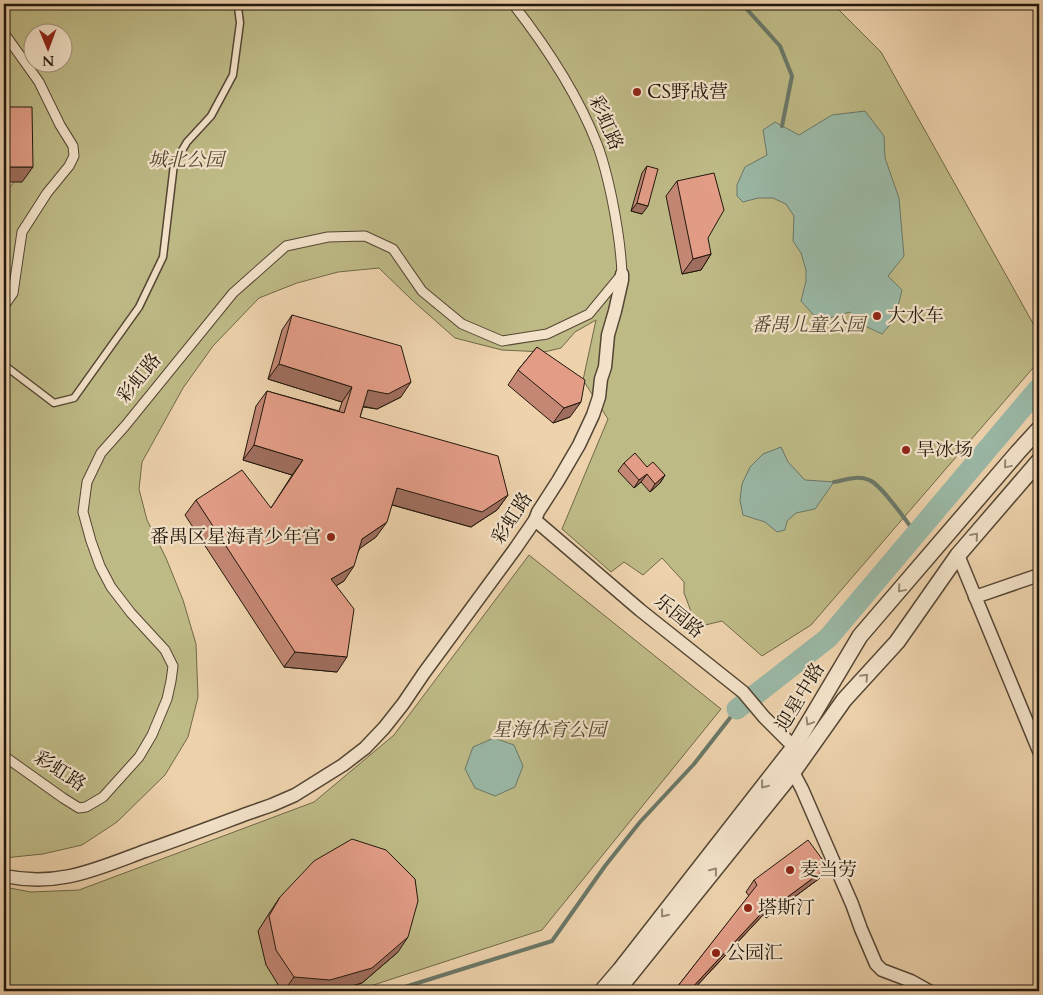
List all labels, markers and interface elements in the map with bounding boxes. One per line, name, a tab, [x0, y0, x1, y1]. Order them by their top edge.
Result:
north arrow	[22, 22, 72, 72]
text: N	[42, 51, 54, 70]
place label: CS野战营	[647, 79, 728, 105]
marker: CS野战营	[631, 86, 643, 98]
street label: 彩虹路	[583, 92, 629, 154]
park label: 城北公园	[148, 147, 227, 173]
place label: 大水车	[887, 303, 944, 329]
marker: 大水车	[871, 310, 883, 322]
park label: 番禺儿童公园	[751, 312, 868, 338]
street label: 彩虹路	[111, 348, 167, 408]
place label: 旱冰场	[916, 437, 973, 463]
marker: 旱冰场	[900, 444, 912, 456]
one-way arrow	[1003, 460, 1012, 469]
street label: 彩虹路	[486, 487, 538, 549]
place label: 番禺区星海青少年宫	[150, 524, 321, 550]
marker: 番禺区星海青少年宫	[325, 531, 337, 543]
one-way arrow	[969, 532, 978, 541]
one-way arrow	[898, 584, 907, 593]
street label: 乐园路	[649, 588, 709, 644]
street label: 迎星中路	[769, 658, 831, 736]
one-way arrow	[859, 674, 868, 683]
park label: 星海体育公园	[492, 717, 609, 743]
one-way arrow	[805, 717, 815, 726]
street label: 彩虹路	[29, 745, 91, 797]
one-way arrow	[761, 780, 770, 789]
place label: 麦当劳	[800, 857, 857, 883]
marker: 麦当劳	[784, 864, 796, 876]
one-way arrow	[708, 867, 717, 876]
place label: 塔斯汀	[758, 895, 815, 921]
marker: 塔斯汀	[742, 902, 754, 914]
one-way arrow	[661, 908, 670, 917]
place label: 公园汇	[726, 940, 783, 966]
marker: 公园汇	[710, 947, 722, 959]

